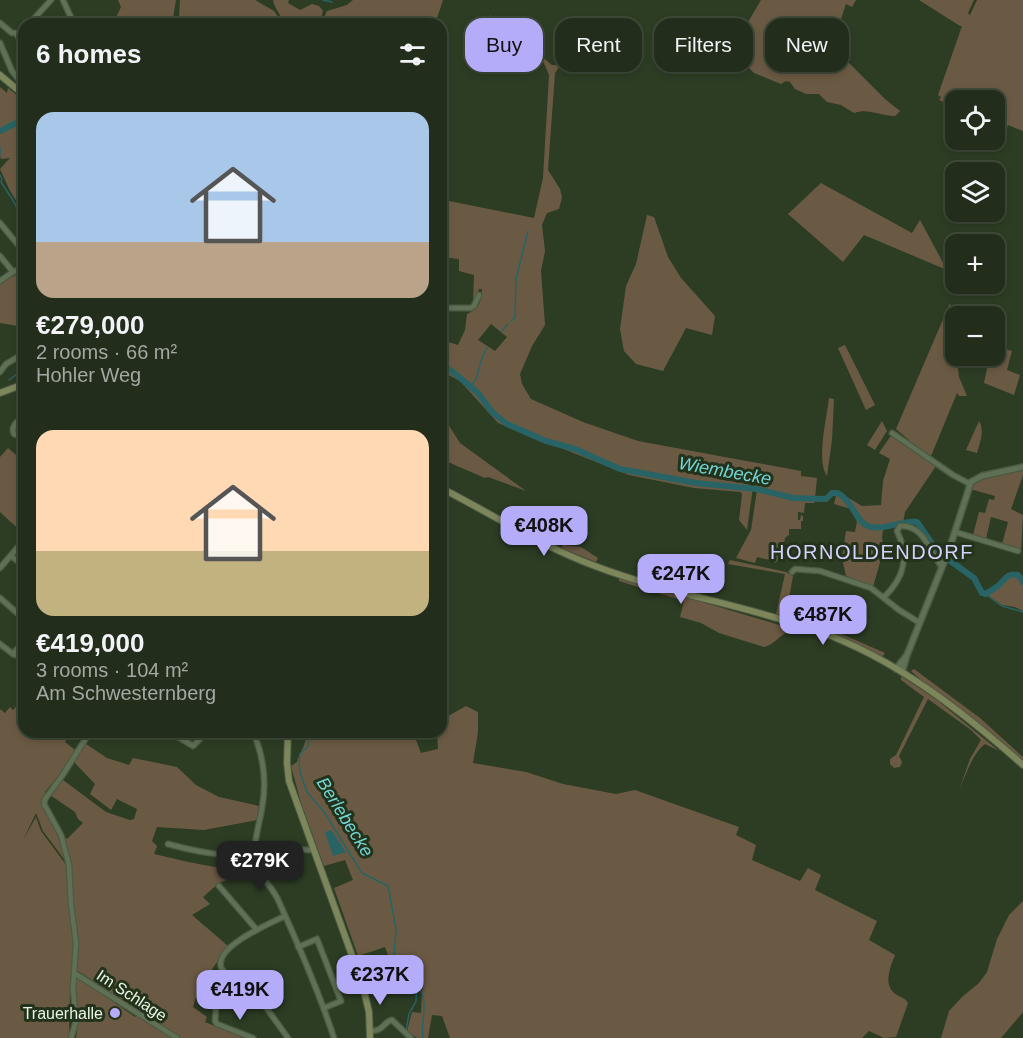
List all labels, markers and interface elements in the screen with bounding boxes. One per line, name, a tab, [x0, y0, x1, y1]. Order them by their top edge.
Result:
chip: Buy	[465, 18, 543, 72]
chip: Rent	[555, 18, 642, 72]
chip: Filters	[654, 18, 753, 72]
chip: New	[765, 18, 849, 72]
icon: filters	[396, 38, 429, 71]
text: 6 homes	[36, 39, 142, 69]
map controls	[945, 90, 1005, 366]
button: locate	[945, 90, 1005, 150]
icon: home	[179, 151, 287, 259]
button: layers	[945, 162, 1005, 222]
button: +	[945, 234, 1005, 294]
button: −	[945, 306, 1005, 366]
text: €279,000	[36, 310, 144, 340]
text: 2 rooms · 66 m²	[36, 341, 177, 363]
text: Hohler Weg	[36, 364, 141, 386]
water label: Wiembecke	[677, 453, 773, 489]
icon: home	[179, 469, 287, 577]
pin: €408K	[502, 506, 586, 557]
text: €408K	[515, 514, 573, 536]
district label: HORNOLDENDORF	[770, 541, 974, 563]
pin: €247K	[639, 554, 723, 605]
text: €247K	[652, 562, 710, 584]
pin: €487K	[781, 595, 865, 646]
text: €487K	[794, 603, 852, 625]
text: €419,000	[36, 628, 144, 658]
text: 3 rooms · 104 m²	[36, 659, 188, 681]
text: Am Schwesternberg	[36, 682, 216, 704]
water label: Berlebecke	[313, 774, 377, 860]
pin: €279K	[218, 841, 302, 892]
text: €279K	[231, 849, 289, 871]
pin: €237K	[338, 955, 422, 1006]
text: €237K	[351, 963, 409, 985]
street label: Im Schlage	[94, 966, 170, 1024]
pin: €419K	[198, 970, 282, 1021]
text: €419K	[211, 978, 269, 1000]
place label: Trauerhalle	[23, 1005, 103, 1022]
marker: Trauerhalle	[108, 1006, 122, 1020]

